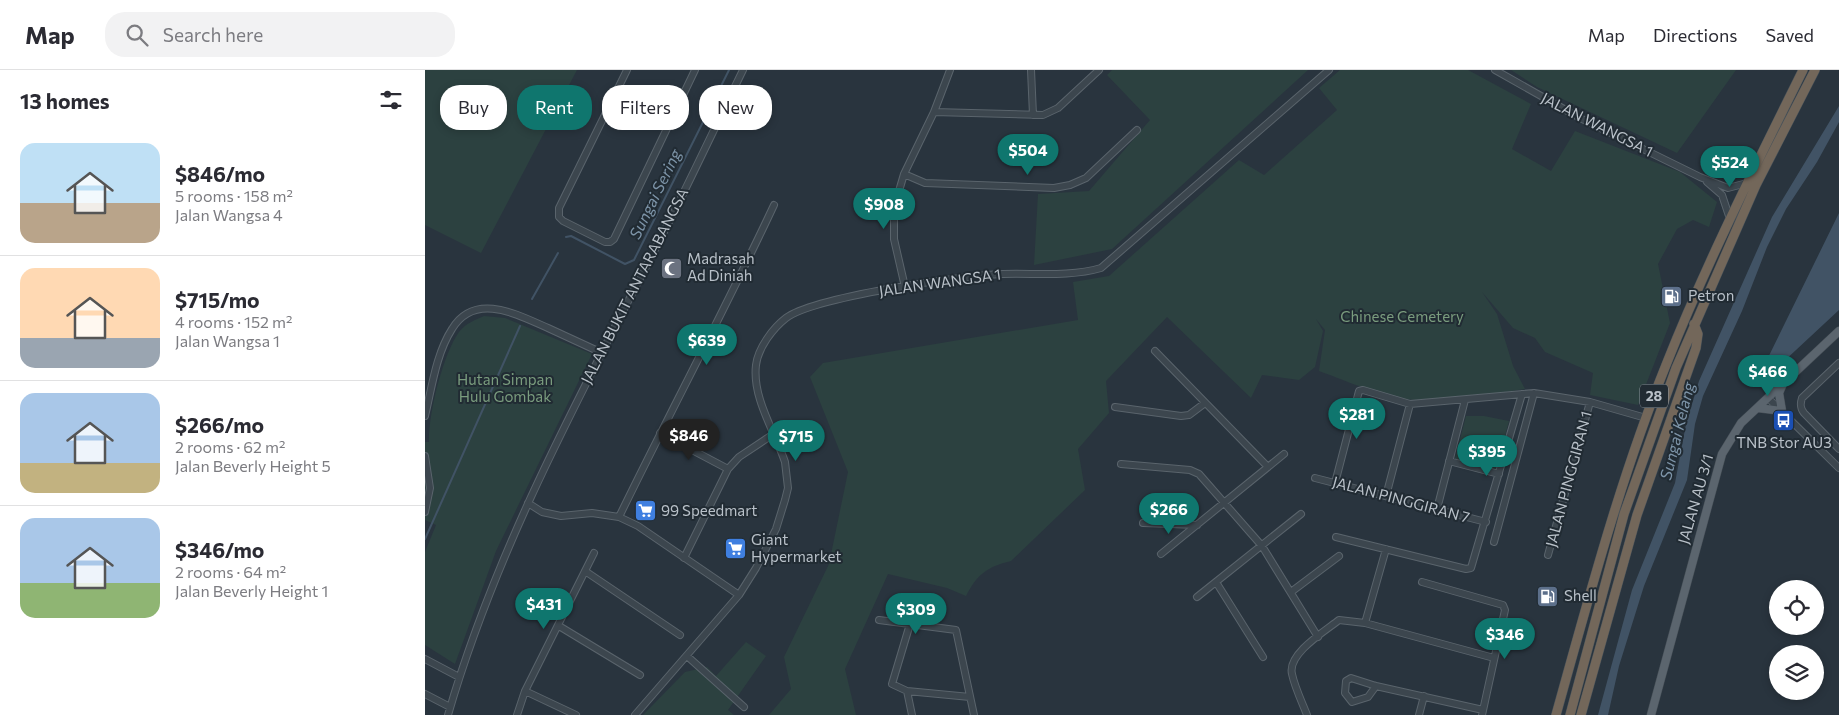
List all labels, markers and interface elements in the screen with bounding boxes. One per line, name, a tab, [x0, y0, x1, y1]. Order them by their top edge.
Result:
search box	[105, 12, 455, 57]
text: Map	[25, 20, 75, 49]
icon: search	[123, 21, 151, 49]
text: Search here	[163, 23, 263, 46]
text: Map	[1588, 24, 1625, 46]
text: Directions	[1653, 24, 1737, 46]
text: Saved	[1765, 24, 1814, 46]
chip: Buy	[440, 85, 507, 130]
chip: Rent	[517, 85, 592, 130]
chip: Filters	[602, 85, 689, 130]
chip: New	[699, 85, 772, 130]
icon: filters	[377, 86, 405, 114]
text: 13 homes	[20, 88, 110, 113]
street label: JALAN WANGSA 1	[1539, 88, 1656, 160]
pin: $504	[998, 134, 1058, 176]
text: $504	[1009, 140, 1047, 159]
water label: Sungai Sering	[625, 144, 685, 242]
pin: $524	[1700, 146, 1760, 188]
text: $524	[1711, 152, 1749, 171]
text: $846/mo	[175, 161, 265, 186]
icon: home	[60, 163, 120, 223]
street label: JALAN BUKIT ANTARABANGSA	[577, 185, 691, 386]
text: 5 rooms · 158 m²	[175, 186, 293, 205]
pin: $908	[854, 188, 914, 230]
text: $908	[864, 194, 904, 213]
text: Jalan Wangsa 4	[175, 205, 283, 224]
place label: Madrasah Ad Diniah	[687, 249, 755, 284]
mosque icon: Madrasah Ad Diniah	[659, 256, 683, 280]
street label: JALAN WANGSA 1	[878, 265, 1002, 299]
fuel station icon: Petron	[1660, 284, 1684, 308]
place label: Petron	[1688, 286, 1734, 304]
text: $715/mo	[175, 287, 260, 312]
icon: home	[60, 288, 120, 348]
park label: Chinese Cemetery	[1340, 307, 1464, 325]
text: 4 rooms · 152 m²	[175, 312, 292, 331]
pin: $639	[677, 324, 737, 366]
text: $639	[688, 330, 726, 349]
text: Jalan Wangsa 1	[175, 331, 280, 350]
pin: $466	[1738, 354, 1798, 397]
text: $466	[1749, 361, 1787, 380]
park label: Hutan Simpan Hulu Gombak	[457, 370, 553, 405]
water label: Sungai Kelang	[1655, 379, 1698, 482]
road number: 28	[1640, 384, 1668, 408]
pin: $281	[1327, 398, 1387, 440]
text: $281	[1339, 404, 1375, 423]
bus stop icon: TNB Stor AU3	[1772, 408, 1796, 432]
street label: JALAN PINGGIRAN 1	[1541, 409, 1595, 549]
text: $266/mo	[175, 412, 264, 437]
icon: home	[60, 413, 120, 473]
pin: $846	[659, 418, 719, 461]
pin: $715	[766, 420, 826, 462]
text: $846	[670, 425, 708, 444]
text: $715	[779, 426, 813, 445]
place label: TNB Stor AU3	[1736, 433, 1832, 451]
pin: $395	[1457, 434, 1517, 477]
text: 2 rooms · 62 m²	[175, 437, 285, 456]
text: $395	[1468, 441, 1506, 460]
street label: JALAN AU 3/1	[1674, 452, 1716, 546]
text: Jalan Beverly Height 5	[175, 456, 331, 475]
street label: JALAN PINGGIRAN 7	[1331, 472, 1472, 526]
pin: $266	[1139, 492, 1199, 535]
supermarket icon: 99 Speedmart	[633, 499, 657, 523]
text: $266	[1150, 499, 1188, 518]
place label: 99 Speedmart	[661, 501, 757, 519]
place label: Giant Hypermarket	[751, 530, 841, 565]
text: $346/mo	[175, 537, 264, 562]
supermarket icon: Giant Hypermarket	[723, 537, 747, 561]
icon: home	[60, 538, 120, 598]
text: 2 rooms · 64 m²	[175, 562, 286, 581]
map controls	[1769, 580, 1824, 700]
button: locate	[1769, 580, 1824, 635]
text: Jalan Beverly Height 1	[175, 581, 328, 600]
fuel station icon: Shell	[1536, 584, 1560, 608]
place label: Shell	[1564, 586, 1597, 604]
pin: $431	[514, 588, 574, 630]
pin: $309	[886, 592, 946, 635]
text: $431	[526, 594, 562, 613]
text: $309	[896, 599, 936, 618]
pin: $346	[1475, 618, 1535, 660]
text: $346	[1486, 624, 1524, 643]
button: layers	[1769, 645, 1824, 700]

